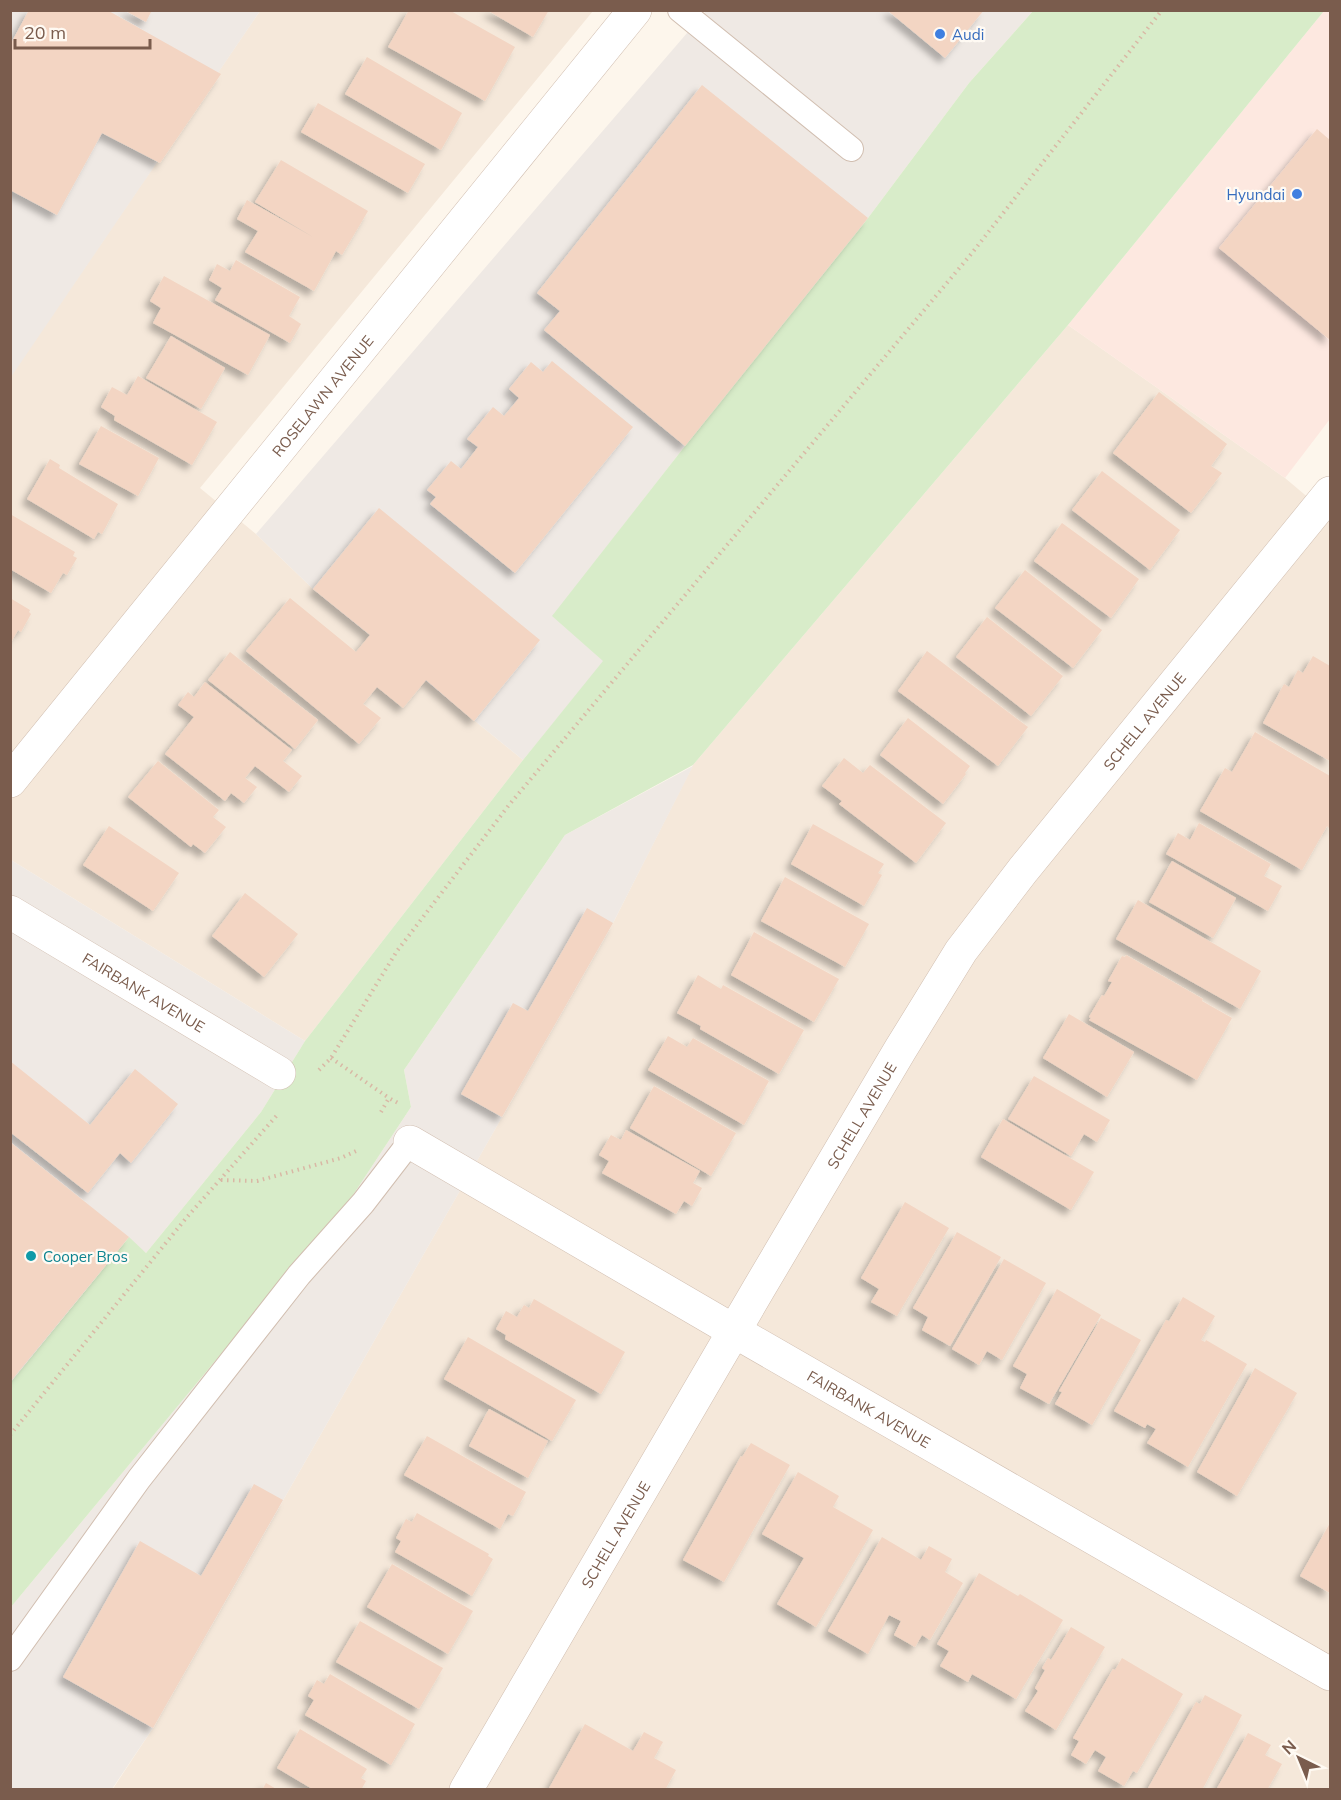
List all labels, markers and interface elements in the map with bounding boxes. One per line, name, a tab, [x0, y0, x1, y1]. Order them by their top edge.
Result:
scale bar	[15, 12, 150, 50]
text: 20 m	[24, 21, 66, 44]
place label: Audi	[952, 25, 984, 44]
marker: Audi	[933, 27, 947, 41]
place label: Hyundai	[1227, 185, 1285, 204]
marker: Hyundai	[1290, 187, 1304, 201]
street label: ROSELAWN AVENUE	[268, 331, 377, 460]
street label: SCHELL AVENUE	[1099, 668, 1190, 774]
street label: FAIRBANK AVENUE	[79, 948, 209, 1036]
street label: SCHELL AVENUE	[822, 1058, 900, 1172]
place label: Cooper Bros	[43, 1247, 128, 1266]
marker: Cooper Bros	[24, 1249, 38, 1263]
street label: FAIRBANK AVENUE	[804, 1366, 934, 1452]
street label: SCHELL AVENUE	[577, 1477, 654, 1591]
north arrow	[1269, 1728, 1329, 1788]
text: N	[1278, 1736, 1300, 1758]

